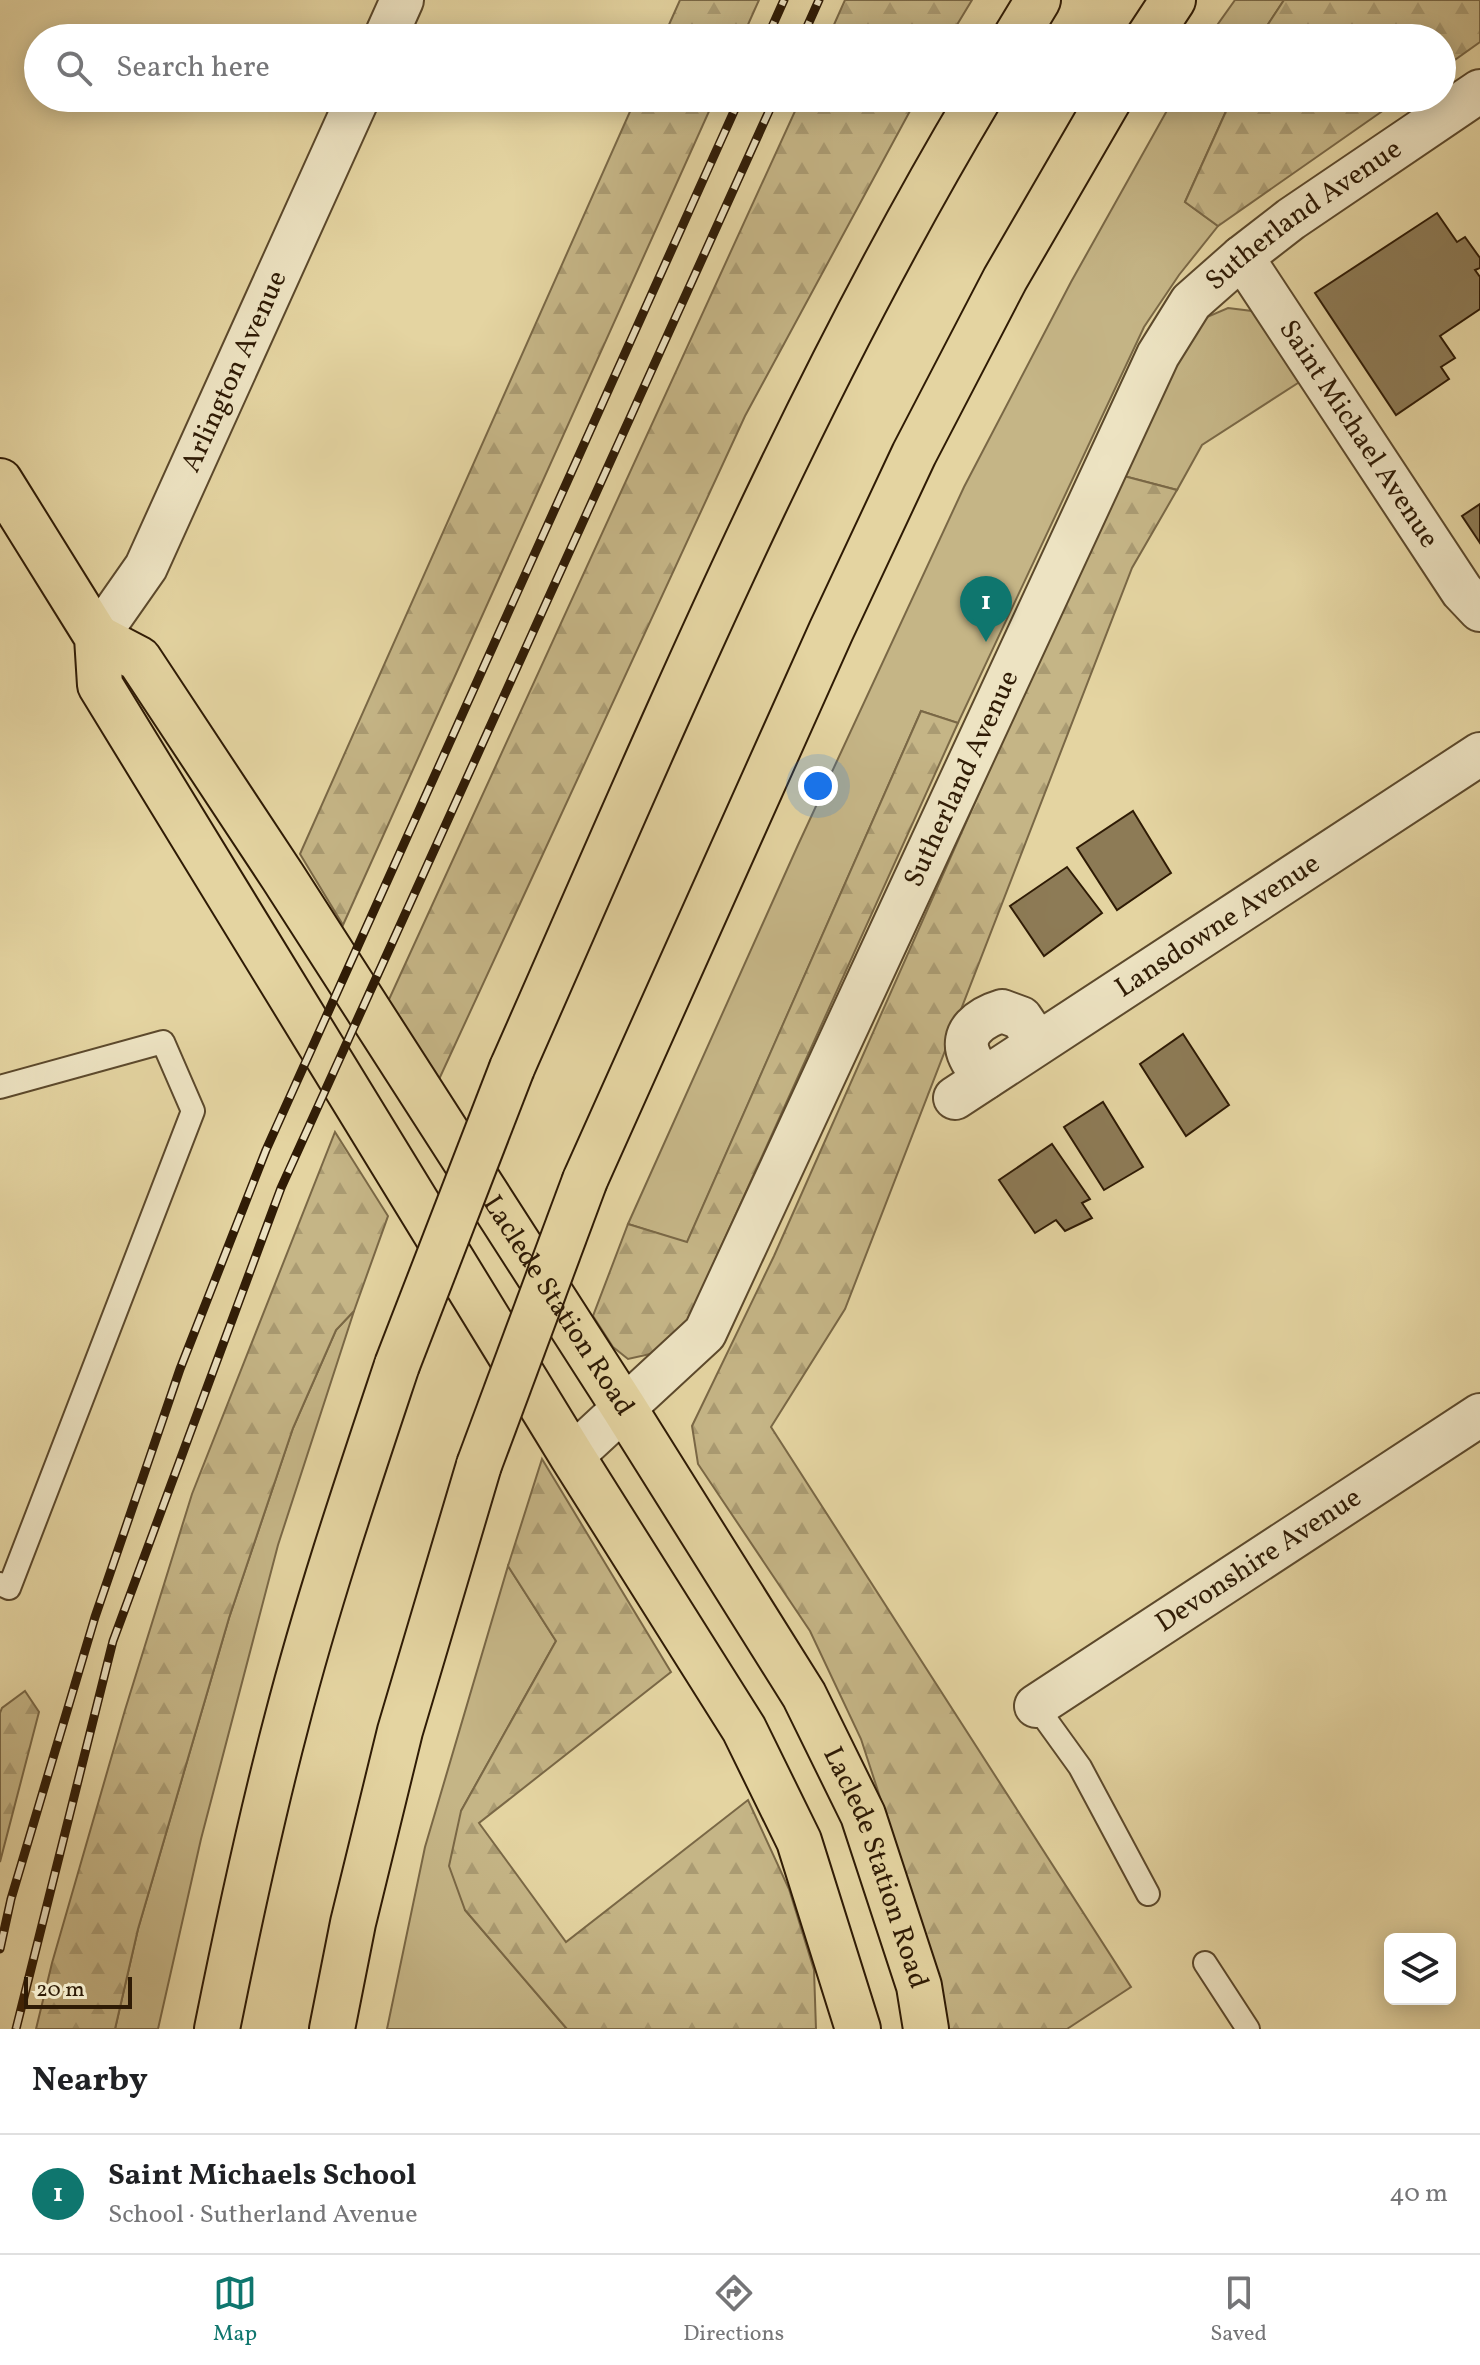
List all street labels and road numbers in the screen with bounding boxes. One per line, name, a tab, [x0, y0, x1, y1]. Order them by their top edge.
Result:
street label: Sutherland Avenue	[1197, 130, 1410, 300]
street label: Arlington Avenue	[172, 264, 297, 479]
street label: Saint Michael Avenue	[1269, 312, 1448, 556]
street label: Sutherland Avenue	[895, 664, 1029, 893]
street label: Lansdowne Avenue	[1108, 844, 1328, 1007]
street label: Laclede Station Road	[473, 1188, 644, 1424]
street label: Devonshire Avenue	[1148, 1478, 1369, 1642]
street label: Laclede Station Road	[813, 1740, 938, 1994]

